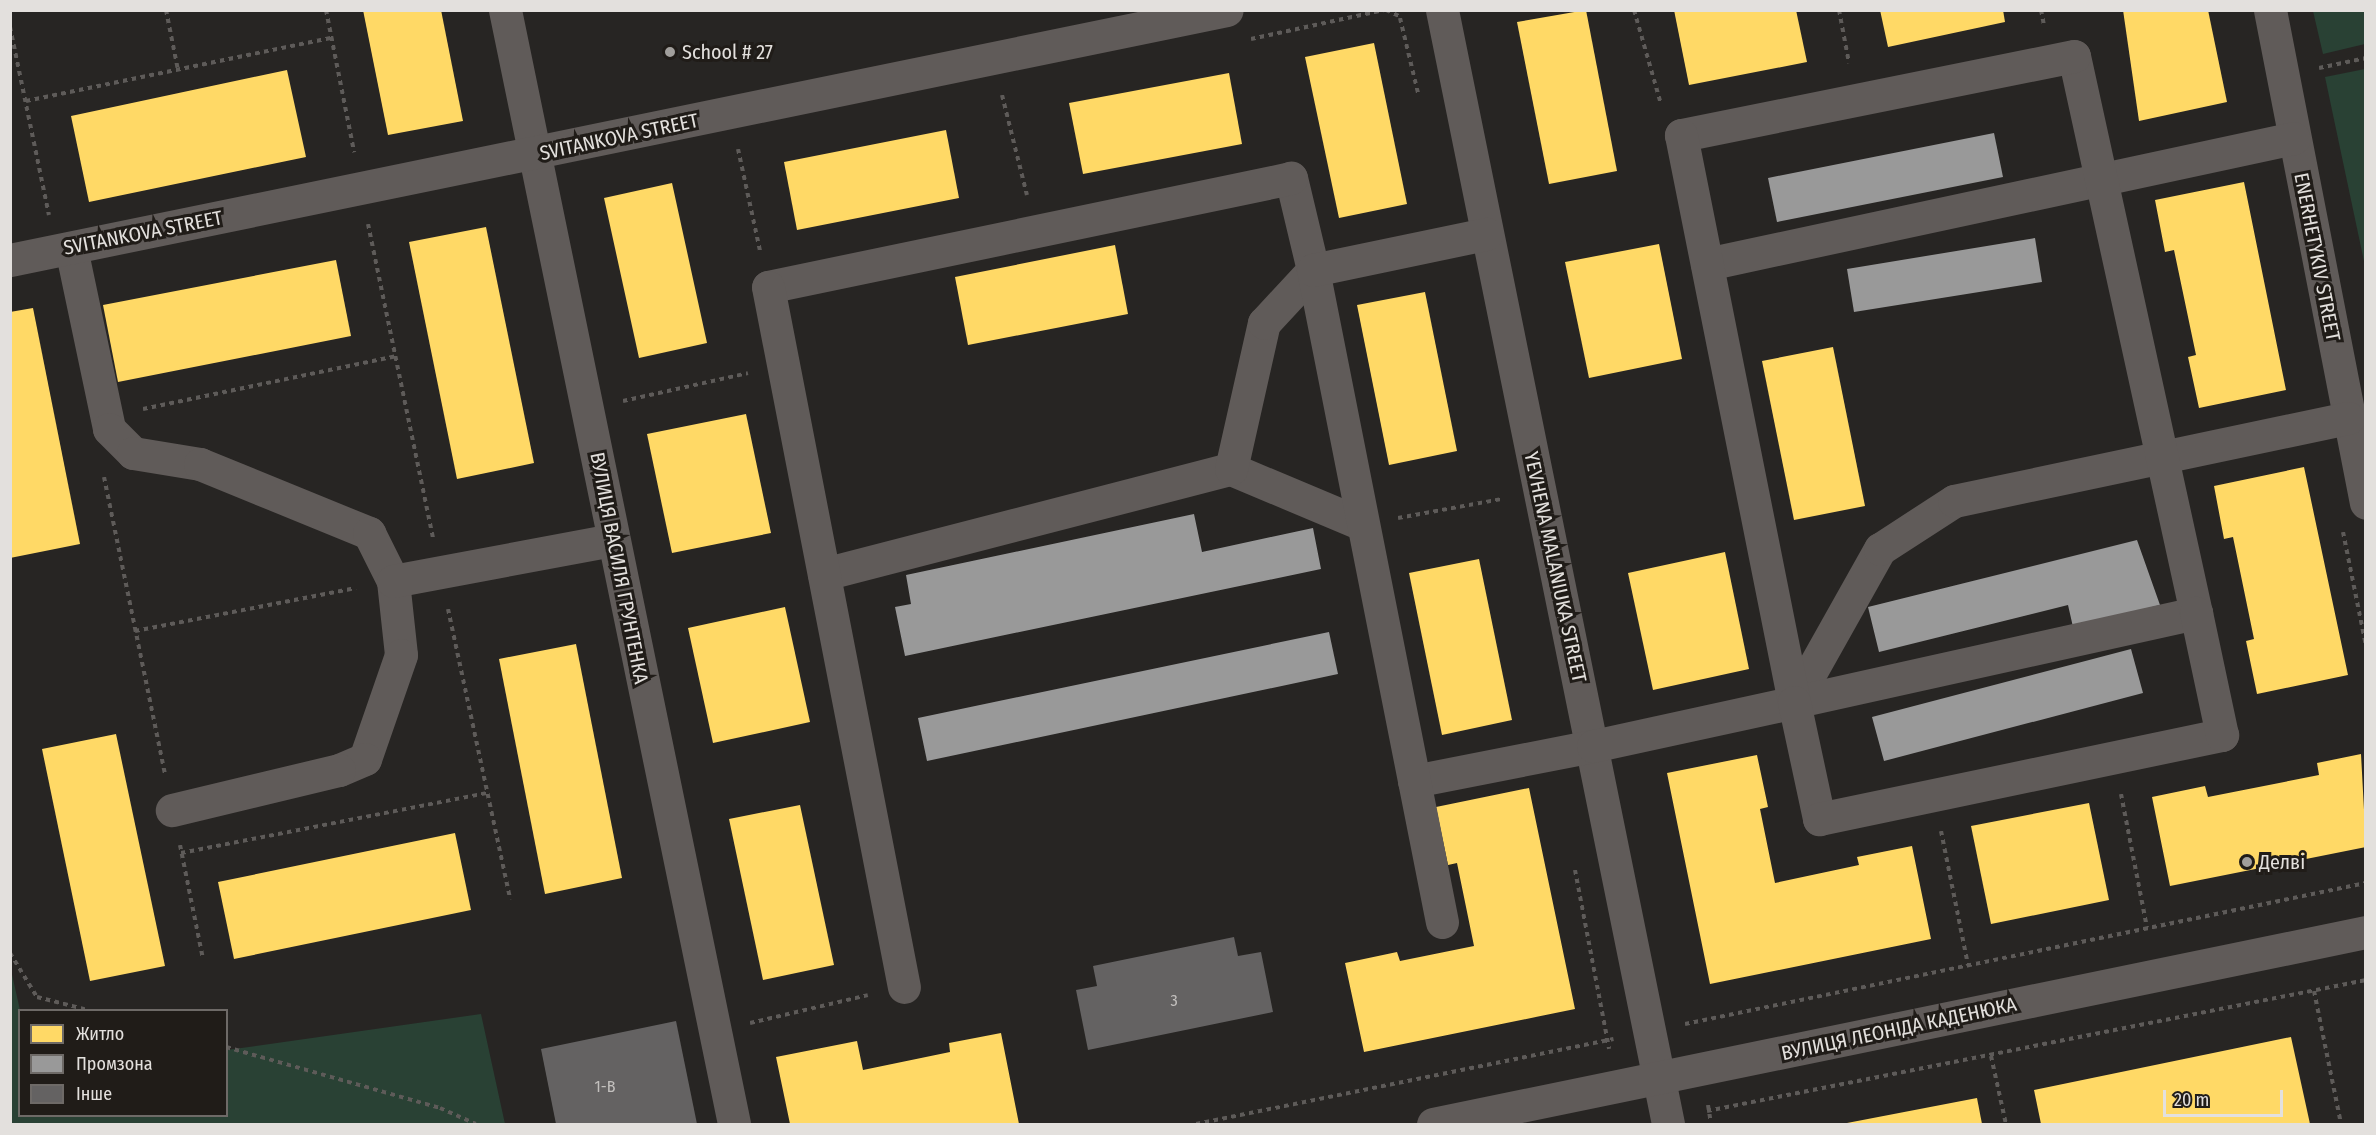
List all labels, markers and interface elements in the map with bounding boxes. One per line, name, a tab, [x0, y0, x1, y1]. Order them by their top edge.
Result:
place label: School # 27	[682, 40, 773, 64]
marker: School # 27	[663, 45, 677, 59]
street label: SVITANKOVA STREET	[538, 108, 700, 166]
street label: ENERHETYKIV STREET	[2289, 171, 2345, 343]
street label: SVITANKOVA STREET	[61, 206, 225, 260]
street label: ВУЛИЦЯ ВАСИЛЯ ГРУНТЕНКА	[585, 450, 653, 686]
street label: YEVHENA MALANIUKA STREET	[1519, 450, 1591, 684]
place label: Делві	[2259, 850, 2305, 874]
marker: Делві	[2240, 855, 2254, 869]
house number: 3	[1170, 991, 1178, 1011]
street label: ВУЛИЦЯ ЛЕОНІДА КАДЕНЮКА	[1779, 992, 2019, 1066]
legend	[18, 1009, 228, 1117]
text: Житло	[76, 1023, 124, 1045]
text: Промзона	[76, 1053, 153, 1075]
house number: 1-В	[595, 1077, 615, 1097]
scale bar	[2166, 1078, 2286, 1116]
text: Інше	[76, 1083, 112, 1105]
text: 20 m	[2174, 1089, 2209, 1111]

